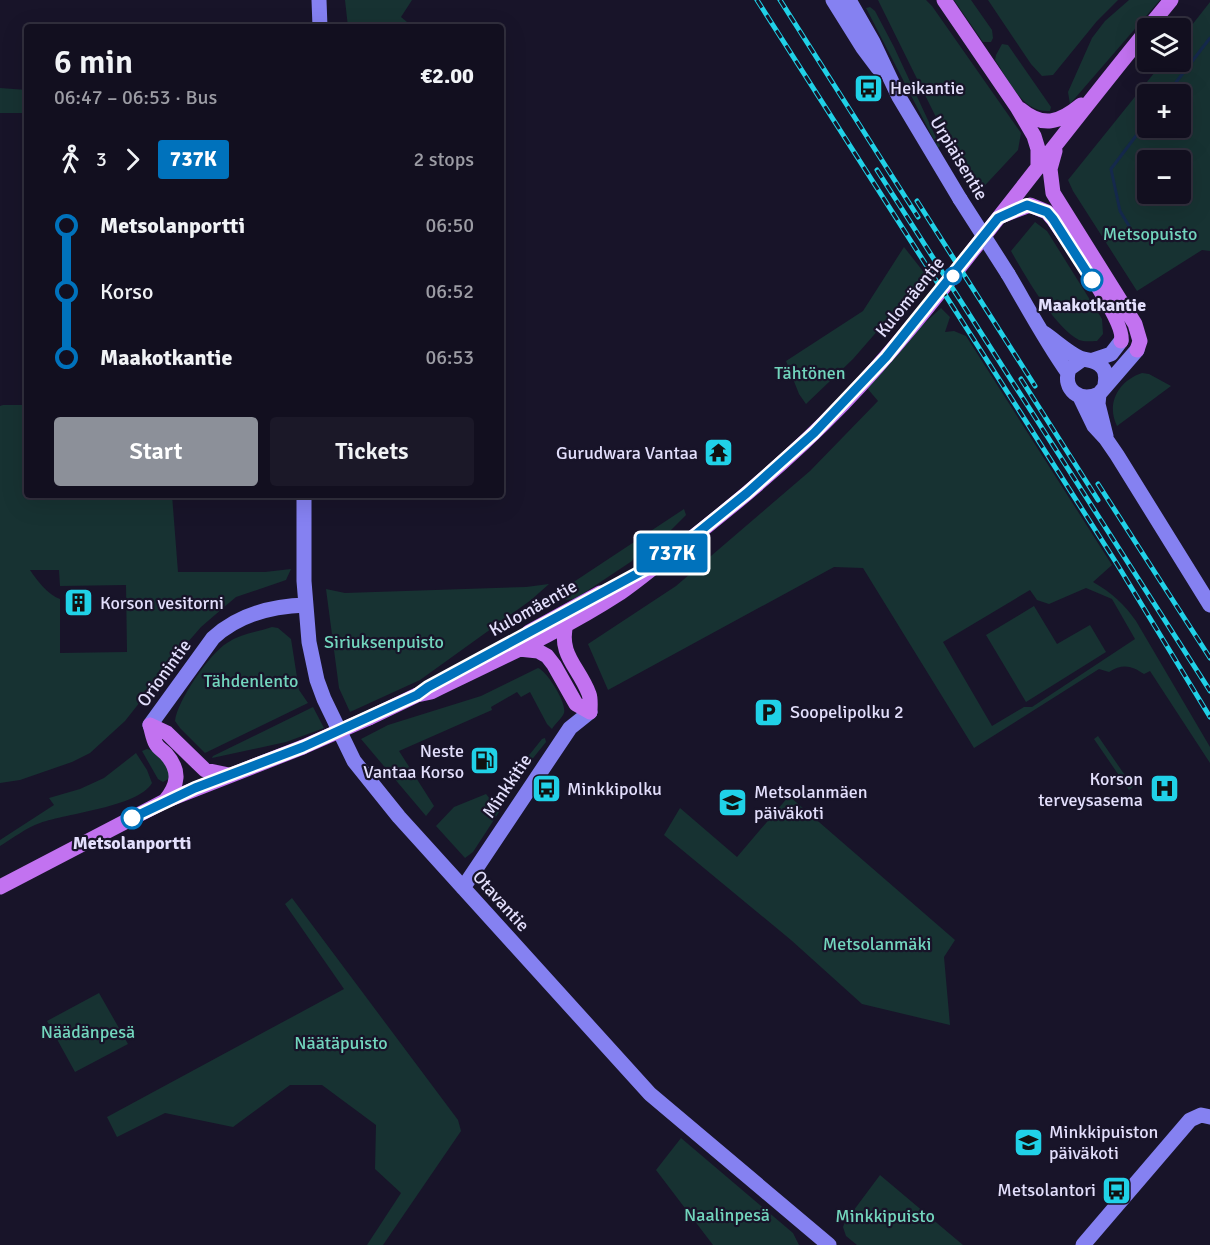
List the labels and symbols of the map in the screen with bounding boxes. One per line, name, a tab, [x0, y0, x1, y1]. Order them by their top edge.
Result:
bus stop icon: Heikantie	[853, 72, 885, 104]
place label: Heikantie	[890, 77, 964, 99]
street label: Urpiaisentie	[925, 112, 993, 204]
park label: Metsopuisto	[1103, 223, 1197, 245]
street label: Kulomäentie	[871, 252, 949, 342]
unlabelled marker	[944, 267, 962, 285]
marker: Maakotkantie	[1081, 269, 1103, 291]
place label: Maakotkantie	[1038, 294, 1146, 316]
park label: Tähtönen	[774, 362, 846, 384]
temple icon: Gurudwara Vantaa	[703, 437, 735, 469]
place label: Gurudwara Vantaa	[556, 442, 698, 464]
line badge: 737K	[630, 534, 714, 572]
street label: Kulomäentie	[485, 575, 581, 641]
building icon: Korson vesitorni	[63, 587, 95, 619]
place label: Korson vesitorni	[100, 592, 224, 614]
park label: Siriuksenpuisto	[324, 631, 444, 653]
street label: Orionintie	[132, 635, 196, 711]
park label: Tähdenlento	[204, 670, 298, 692]
parking icon: Soopelipolku 2	[753, 696, 785, 728]
place label: Soopelipolku 2	[790, 701, 904, 723]
place label: Neste Vantaa Korso	[363, 740, 464, 783]
fuel station icon: Neste Vantaa Korso	[469, 745, 501, 777]
street label: Minkkitie	[478, 750, 536, 822]
place label: Korson terveysasema	[1038, 768, 1143, 811]
bus stop icon: Minkkipolku	[530, 773, 562, 805]
hospital icon: Korson terveysasema	[1148, 773, 1180, 805]
place label: Minkkipolku	[567, 778, 662, 800]
place label: Metsolanmäen päiväkoti	[754, 781, 868, 824]
school or university icon: Metsolanmäen päiväkoti	[717, 786, 749, 818]
marker: Metsolanportti	[121, 807, 143, 829]
place label: Metsolanportti	[73, 832, 191, 854]
street label: Otavantie	[468, 866, 534, 936]
park label: Metsolanmäki	[823, 933, 931, 955]
park label: Näädänpesä	[41, 1021, 135, 1043]
park label: Näätäpuisto	[294, 1032, 388, 1054]
place label: Minkkipuiston päiväkoti	[1049, 1121, 1158, 1164]
school or university icon: Minkkipuiston päiväkoti	[1012, 1126, 1044, 1158]
bus stop icon: Metsolantori	[1101, 1174, 1133, 1206]
place label: Metsolantori	[997, 1179, 1096, 1201]
park label: Naalinpesä	[684, 1204, 770, 1226]
park label: Minkkipuisto	[835, 1205, 935, 1227]

